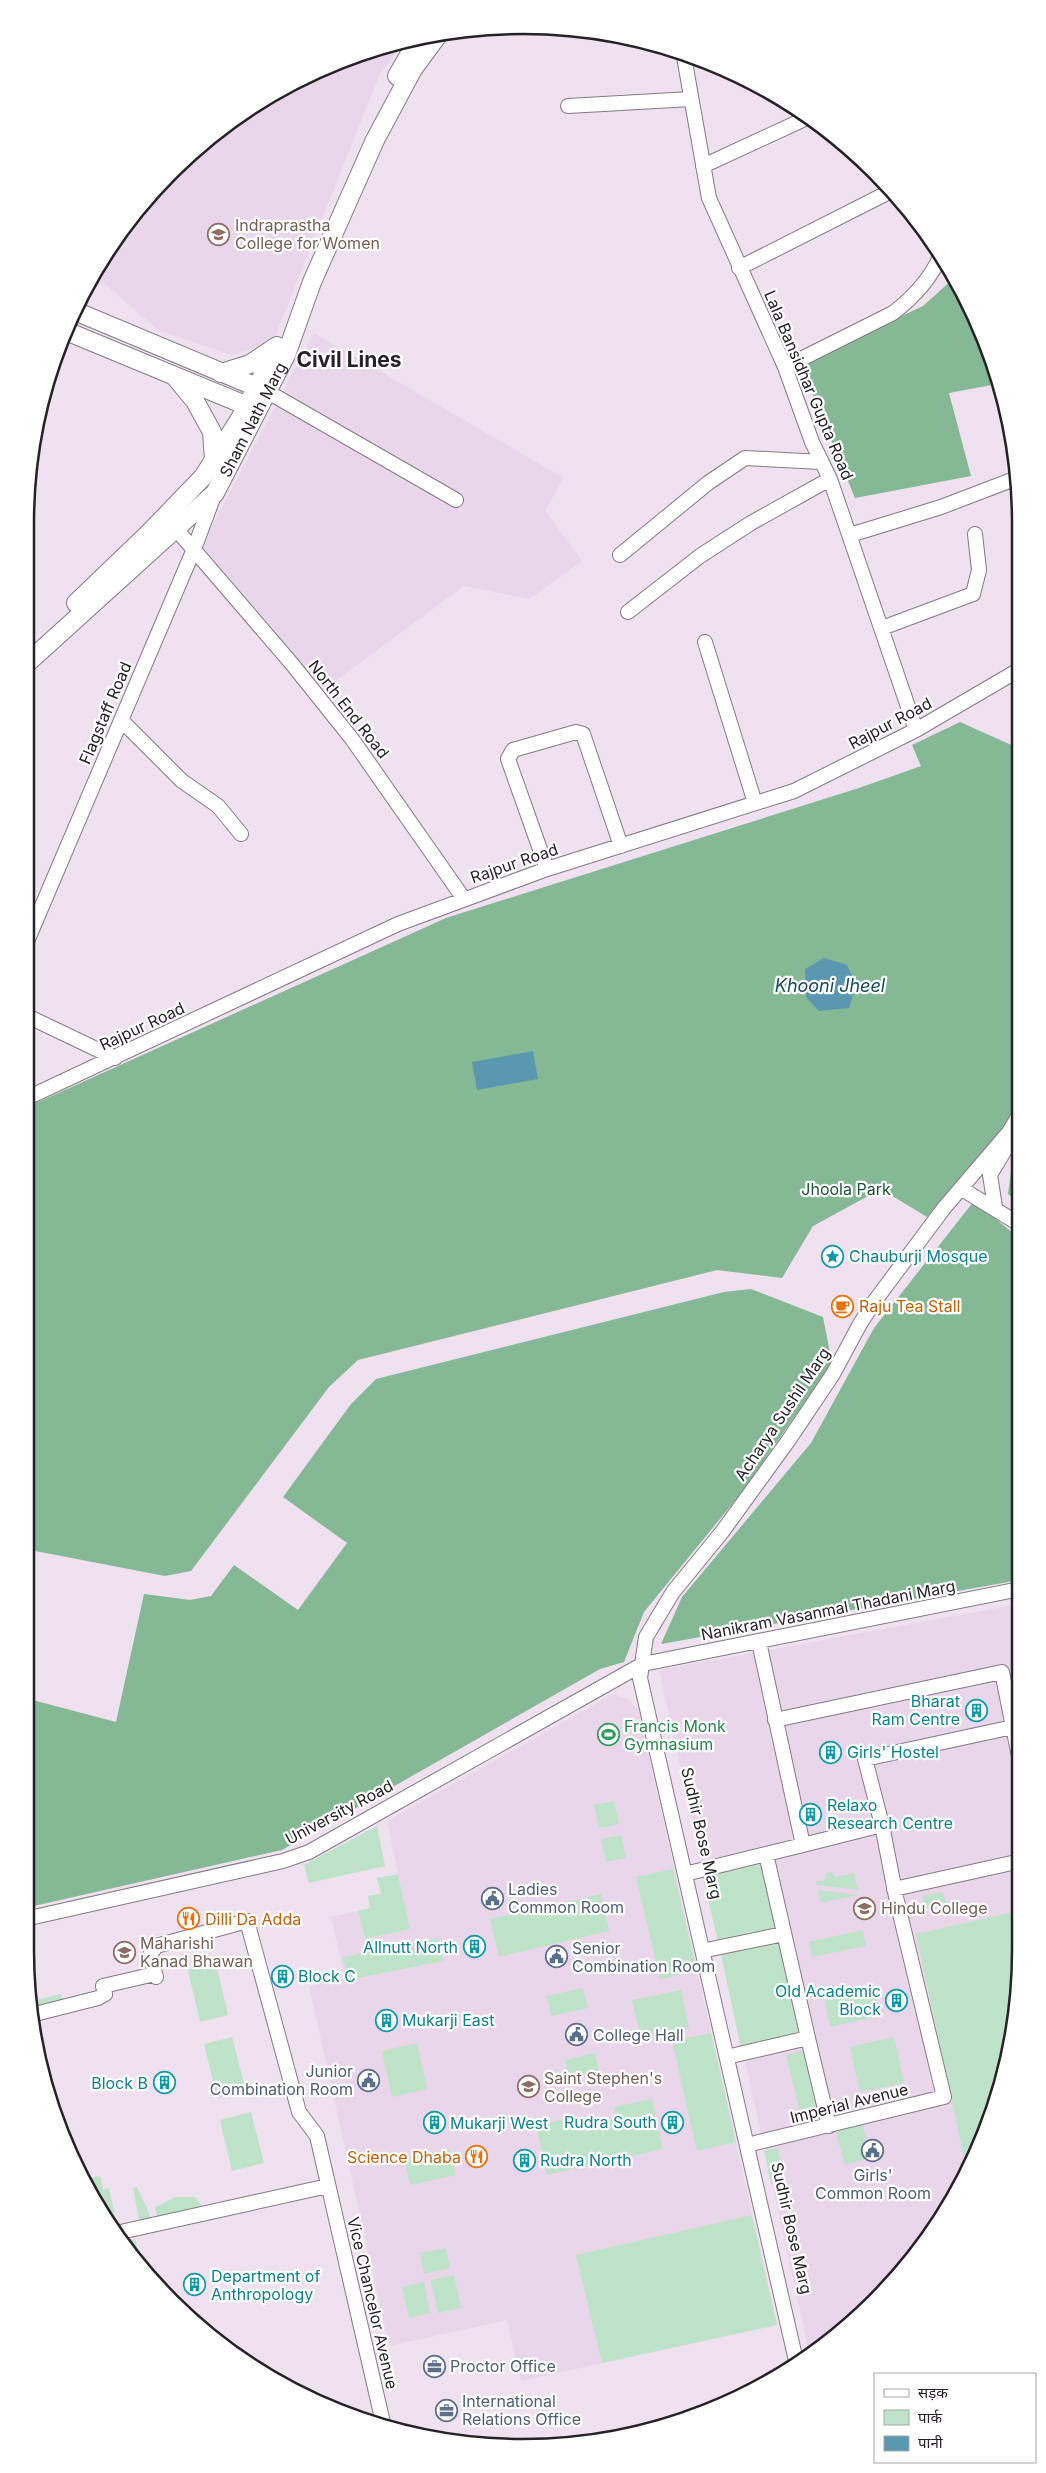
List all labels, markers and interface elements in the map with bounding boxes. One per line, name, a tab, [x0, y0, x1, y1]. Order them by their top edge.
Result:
place label: Indraprastha College for Women	[235, 215, 380, 253]
school or university icon: Indraprastha College for Women	[207, 222, 231, 246]
street label: Lala Bansidhar Gupta Road	[760, 287, 858, 483]
district label: Civil Lines	[296, 347, 402, 372]
street label: Sham Nath Marg	[215, 359, 291, 480]
street label: North End Road	[304, 656, 394, 762]
street label: Flagstaff Road	[74, 659, 136, 767]
street label: Rajpur Road	[845, 693, 935, 753]
street label: Rajpur Road	[468, 839, 560, 887]
water label: Khooni Jheel	[775, 975, 886, 996]
street label: Rajpur Road	[96, 998, 188, 1054]
park label: Jhoola Park	[801, 1179, 891, 1199]
place icon: Chauburji Mosque	[821, 1244, 845, 1268]
place label: Chauburji Mosque	[849, 1246, 987, 1266]
cafe icon: Raju Tea Stall	[831, 1294, 855, 1318]
place label: Raju Tea Stall	[859, 1296, 960, 1316]
street label: Acharya Sushil Marg	[730, 1344, 834, 1484]
street label: Nanikram Vasanmal Thadani Marg	[699, 1576, 957, 1644]
place label: Bharat Ram Centre	[871, 1691, 960, 1729]
building icon: Bharat Ram Centre	[964, 1698, 988, 1722]
place label: Francis Monk Gymnasium	[624, 1716, 726, 1754]
sports icon: Francis Monk Gymnasium	[596, 1723, 620, 1747]
building icon: Girls' Hostel	[819, 1740, 843, 1764]
place label: Girls' Hostel	[847, 1742, 939, 1762]
street label: Sudhir Bose Marg	[677, 1765, 727, 1901]
street label: University Road	[282, 1775, 396, 1849]
place label: Relaxo Research Centre	[827, 1795, 953, 1833]
building icon: Relaxo Research Centre	[799, 1802, 823, 1826]
place label: Ladies Common Room	[508, 1879, 624, 1917]
public building icon: Ladies Common Room	[480, 1886, 504, 1910]
school or university icon: Hindu College	[853, 1896, 877, 1920]
place label: Hindu College	[881, 1898, 987, 1918]
restaurant icon: Dilli Da Adda	[177, 1907, 201, 1931]
place label: Dilli Da Adda	[205, 1909, 301, 1929]
place label: Maharishi Kanad Bhawan	[140, 1933, 253, 1971]
building icon: Allnutt North	[462, 1935, 486, 1959]
place label: Allnutt North	[363, 1937, 458, 1957]
place label: Senior Combination Room	[572, 1938, 715, 1976]
school or university icon: Maharishi Kanad Bhawan	[112, 1940, 136, 1964]
public building icon: Senior Combination Room	[544, 1945, 568, 1969]
building icon: Block C	[270, 1964, 294, 1988]
place label: Block C	[298, 1966, 356, 1986]
place label: Old Academic Block	[775, 1981, 881, 2019]
building icon: Old Academic Block	[885, 1988, 909, 2012]
building icon: Mukarji East	[374, 2008, 398, 2032]
place label: Mukarji East	[402, 2010, 494, 2030]
public building icon: College Hall	[565, 2023, 589, 2047]
place label: College Hall	[593, 2025, 684, 2045]
place label: Junior Combination Room	[210, 2061, 353, 2099]
public building icon: Junior Combination Room	[357, 2068, 381, 2092]
place label: Saint Stephen's College	[544, 2068, 662, 2106]
building icon: Block B	[152, 2071, 176, 2095]
place label: Block B	[91, 2073, 148, 2093]
school or university icon: Saint Stephen's College	[516, 2075, 540, 2099]
street label: Imperial Avenue	[788, 2079, 910, 2127]
building icon: Rudra South	[661, 2110, 685, 2134]
building icon: Mukarji West	[422, 2111, 446, 2135]
place label: Rudra South	[564, 2112, 657, 2132]
place label: Mukarji West	[450, 2113, 548, 2133]
public building icon: Girls' Common Room	[861, 2139, 885, 2163]
restaurant icon: Science Dhaba	[465, 2145, 489, 2169]
place label: Science Dhaba	[347, 2147, 461, 2167]
building icon: Rudra North	[512, 2148, 536, 2172]
place label: Rudra North	[540, 2150, 632, 2170]
street label: Sudhir Bose Marg	[767, 2160, 817, 2296]
place label: Girls' Common Room	[815, 2165, 931, 2203]
street label: Vice Chancelor Avenue	[343, 2215, 403, 2391]
place label: Department of Anthropology	[211, 2266, 320, 2304]
building icon: Department of Anthropology	[183, 2273, 207, 2297]
office icon: Proctor Office	[422, 2354, 446, 2378]
place label: Proctor Office	[450, 2356, 556, 2376]
legend	[874, 2373, 1036, 2463]
text: सड़क	[918, 2383, 948, 2402]
place label: International Relations Office	[462, 2391, 581, 2429]
office icon: International Relations Office	[434, 2398, 458, 2422]
text: पार्क	[918, 2408, 942, 2427]
text: पानी	[918, 2433, 944, 2452]

